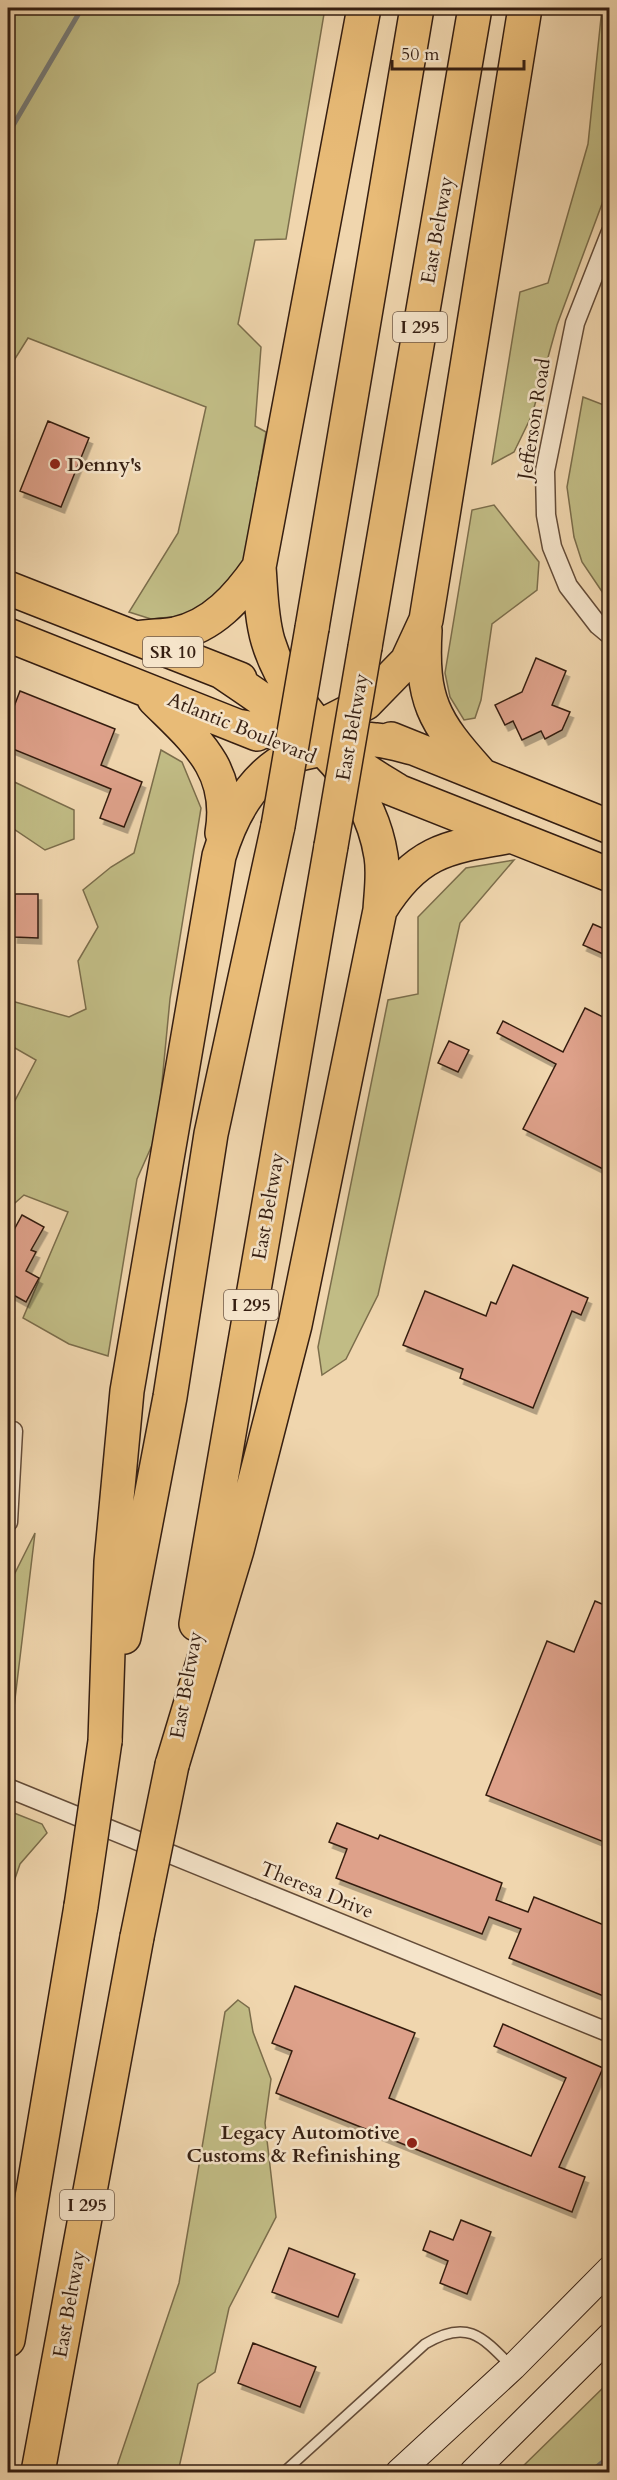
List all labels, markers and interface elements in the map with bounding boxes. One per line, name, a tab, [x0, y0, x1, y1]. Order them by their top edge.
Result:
scale bar	[392, 33, 524, 71]
text: 50 m	[401, 42, 440, 67]
street label: East Beltway	[414, 174, 460, 286]
road number: I 295	[393, 312, 447, 342]
street label: Jefferson Road	[511, 356, 557, 485]
place label: Denny's	[67, 451, 141, 478]
marker: Denny's	[48, 457, 62, 471]
road number: SR 10	[143, 637, 203, 667]
street label: East Beltway	[329, 671, 375, 783]
street label: Atlantic Boulevard	[164, 686, 321, 770]
street label: East Beltway	[245, 1150, 291, 1262]
road number: I 295	[224, 1290, 278, 1320]
street label: East Beltway	[163, 1629, 209, 1741]
street label: Theresa Drive	[256, 1855, 378, 1925]
place label: Legacy Automotive Customs & Refinishing	[186, 2119, 400, 2169]
marker: Legacy Automotive Customs & Refinishing	[405, 2136, 419, 2150]
road number: I 295	[60, 2190, 114, 2220]
street label: East Beltway	[46, 2248, 92, 2360]

